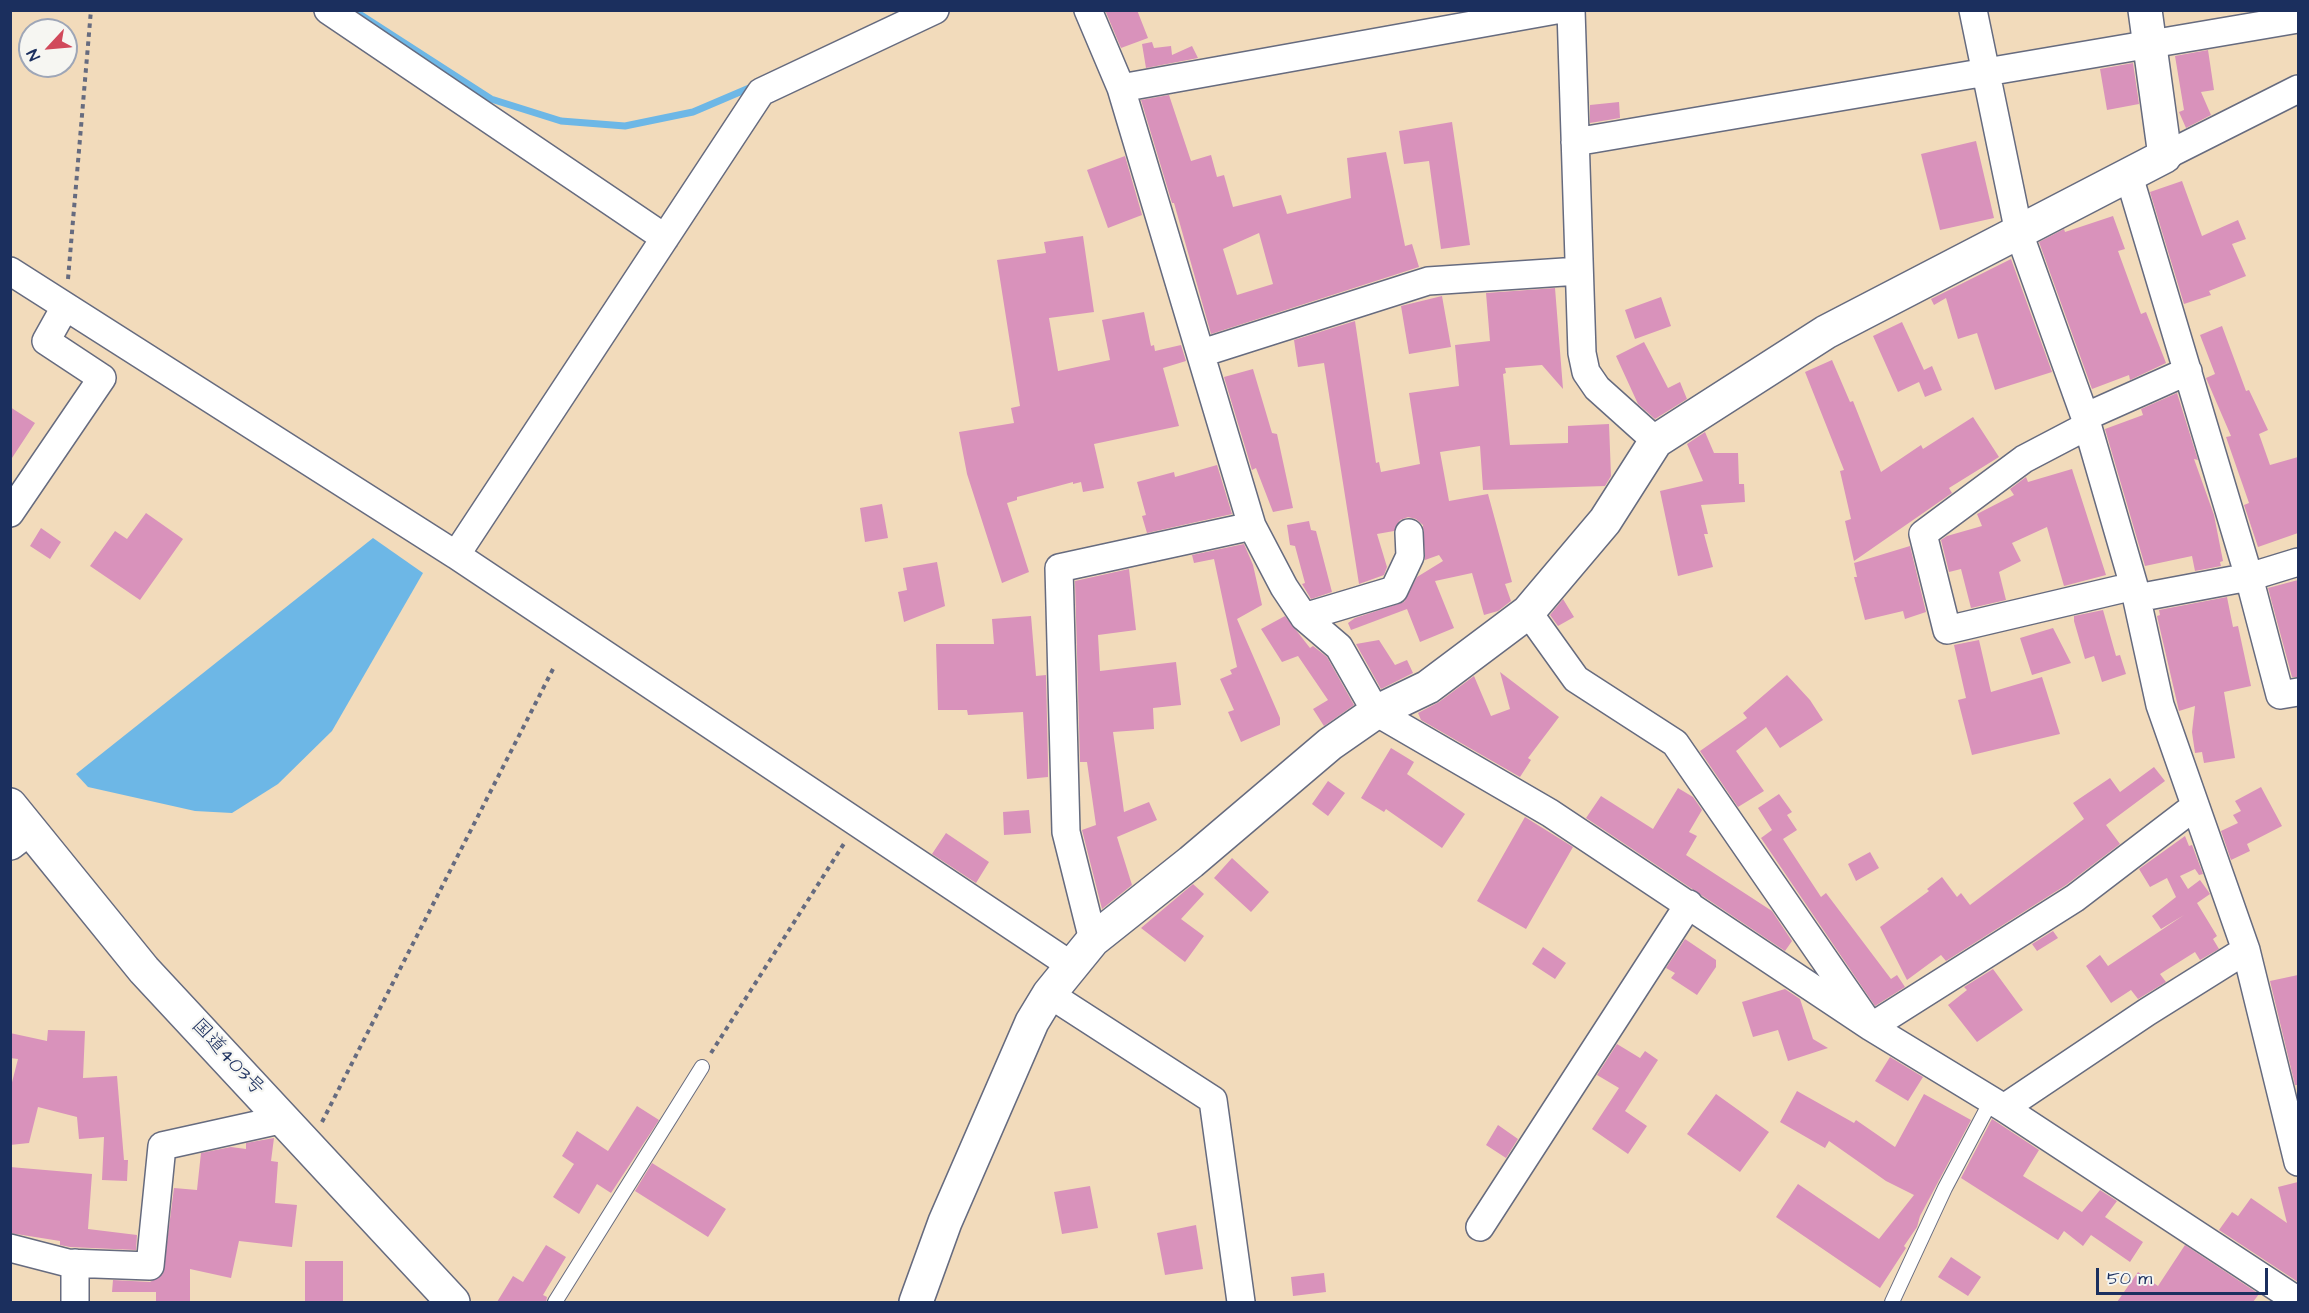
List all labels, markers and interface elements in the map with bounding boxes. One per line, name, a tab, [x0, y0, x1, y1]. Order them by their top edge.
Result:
north arrow	[18, 18, 78, 78]
text: N	[22, 46, 46, 64]
street label: 国道403号	[185, 1015, 269, 1101]
scale bar	[2099, 1256, 2272, 1294]
text: 50 m	[2107, 1266, 2152, 1291]

